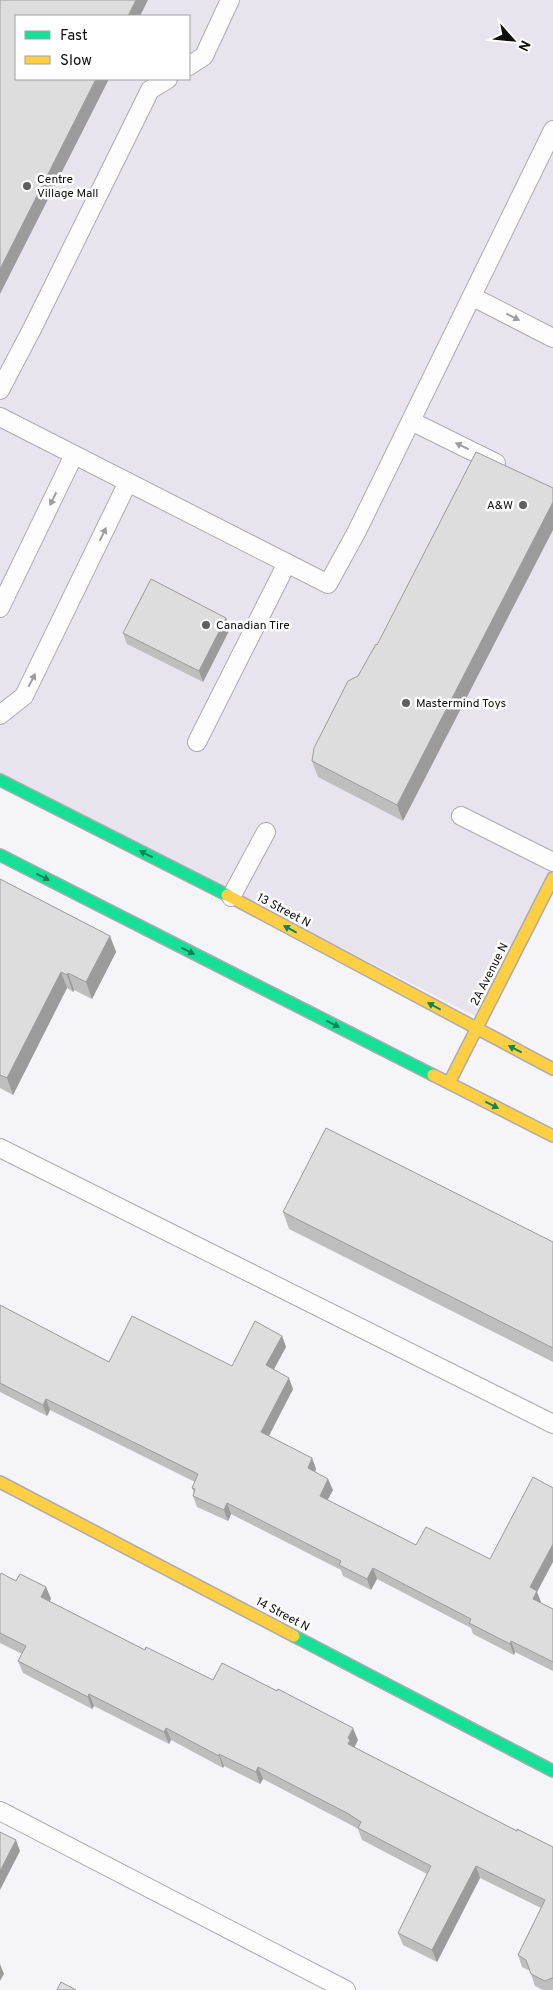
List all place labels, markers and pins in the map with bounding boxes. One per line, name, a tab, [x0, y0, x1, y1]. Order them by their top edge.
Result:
place label: Centre Village Mall	[37, 172, 99, 202]
marker: Centre Village Mall	[21, 180, 33, 192]
place label: A&W	[487, 498, 513, 514]
marker: A&W	[517, 499, 529, 511]
place label: Canadian Tire	[216, 618, 290, 634]
marker: Canadian Tire	[200, 619, 212, 631]
place label: Mastermind Toys	[416, 696, 506, 712]
marker: Mastermind Toys	[400, 697, 412, 709]

